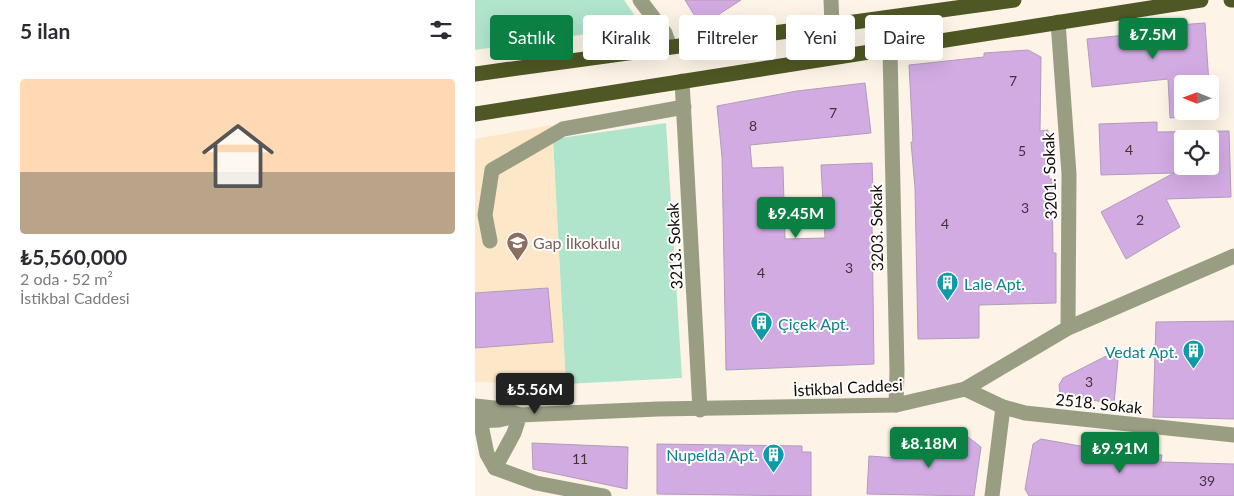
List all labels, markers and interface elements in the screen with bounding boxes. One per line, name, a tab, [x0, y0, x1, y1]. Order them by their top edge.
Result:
chip: Satılık	[490, 15, 573, 60]
chip: Kiralık	[583, 15, 669, 60]
chip: Filtreler	[679, 15, 776, 60]
chip: Yeni	[786, 15, 855, 60]
chip: Daire	[865, 15, 943, 60]
icon: filters	[427, 16, 455, 44]
text: 5 ilan	[20, 18, 70, 43]
pin: ₺7.5M	[1118, 18, 1188, 60]
text: ₺7.5M	[1130, 24, 1176, 43]
house number: 7	[1009, 72, 1017, 89]
north arrow	[1174, 75, 1219, 120]
map controls	[1174, 75, 1219, 175]
house number: 7	[829, 104, 837, 121]
icon: home	[193, 111, 283, 201]
house number: 8	[749, 117, 757, 134]
button: locate	[1174, 130, 1219, 175]
street label: 3201. Sokak	[1038, 131, 1060, 220]
house number: 4	[1125, 141, 1133, 158]
house number: 5	[1018, 142, 1026, 159]
street label: 3203. Sokak	[866, 184, 886, 272]
pin: ₺9.45M	[755, 196, 837, 239]
house number: 3	[1021, 199, 1029, 216]
street label: 3213. Sokak	[662, 201, 686, 290]
text: ₺9.45M	[768, 203, 824, 222]
house number: 2	[1136, 211, 1144, 228]
house number: 4	[941, 215, 949, 232]
school or university icon: Gap İlkokulu	[505, 230, 529, 261]
place label: Gap İlkokulu	[533, 233, 620, 252]
text: ₺5,560,000	[20, 244, 127, 269]
house number: 3	[845, 259, 853, 276]
house number: 4	[757, 264, 765, 281]
text: 2 oda · 52 m²	[20, 269, 113, 288]
building icon: Lale Apt.	[936, 271, 960, 302]
place label: Lale Apt.	[964, 274, 1025, 293]
text: İstikbal Caddesi	[20, 288, 130, 307]
building icon: Çiçek Apt.	[750, 311, 774, 342]
place label: Çiçek Apt.	[778, 314, 849, 333]
building icon: Vedat Apt.	[1182, 339, 1206, 370]
place label: Vedat Apt.	[1105, 342, 1178, 361]
pin: ₺5.56M	[494, 372, 576, 415]
house number: 3	[1085, 373, 1093, 390]
street label: İstikbal Caddesi	[793, 375, 903, 399]
text: ₺5.56M	[507, 379, 563, 398]
street label: 2518. Sokak	[1055, 389, 1144, 417]
pin: ₺8.18M	[888, 426, 970, 469]
pin: ₺9.91M	[1079, 432, 1161, 474]
text: ₺8.18M	[901, 433, 957, 452]
text: ₺9.91M	[1092, 438, 1148, 457]
building icon: Nupelda Apt.	[762, 442, 786, 473]
place label: Nupelda Apt.	[666, 445, 758, 464]
house number: 11	[572, 450, 588, 467]
house number: 39	[1199, 472, 1215, 489]

